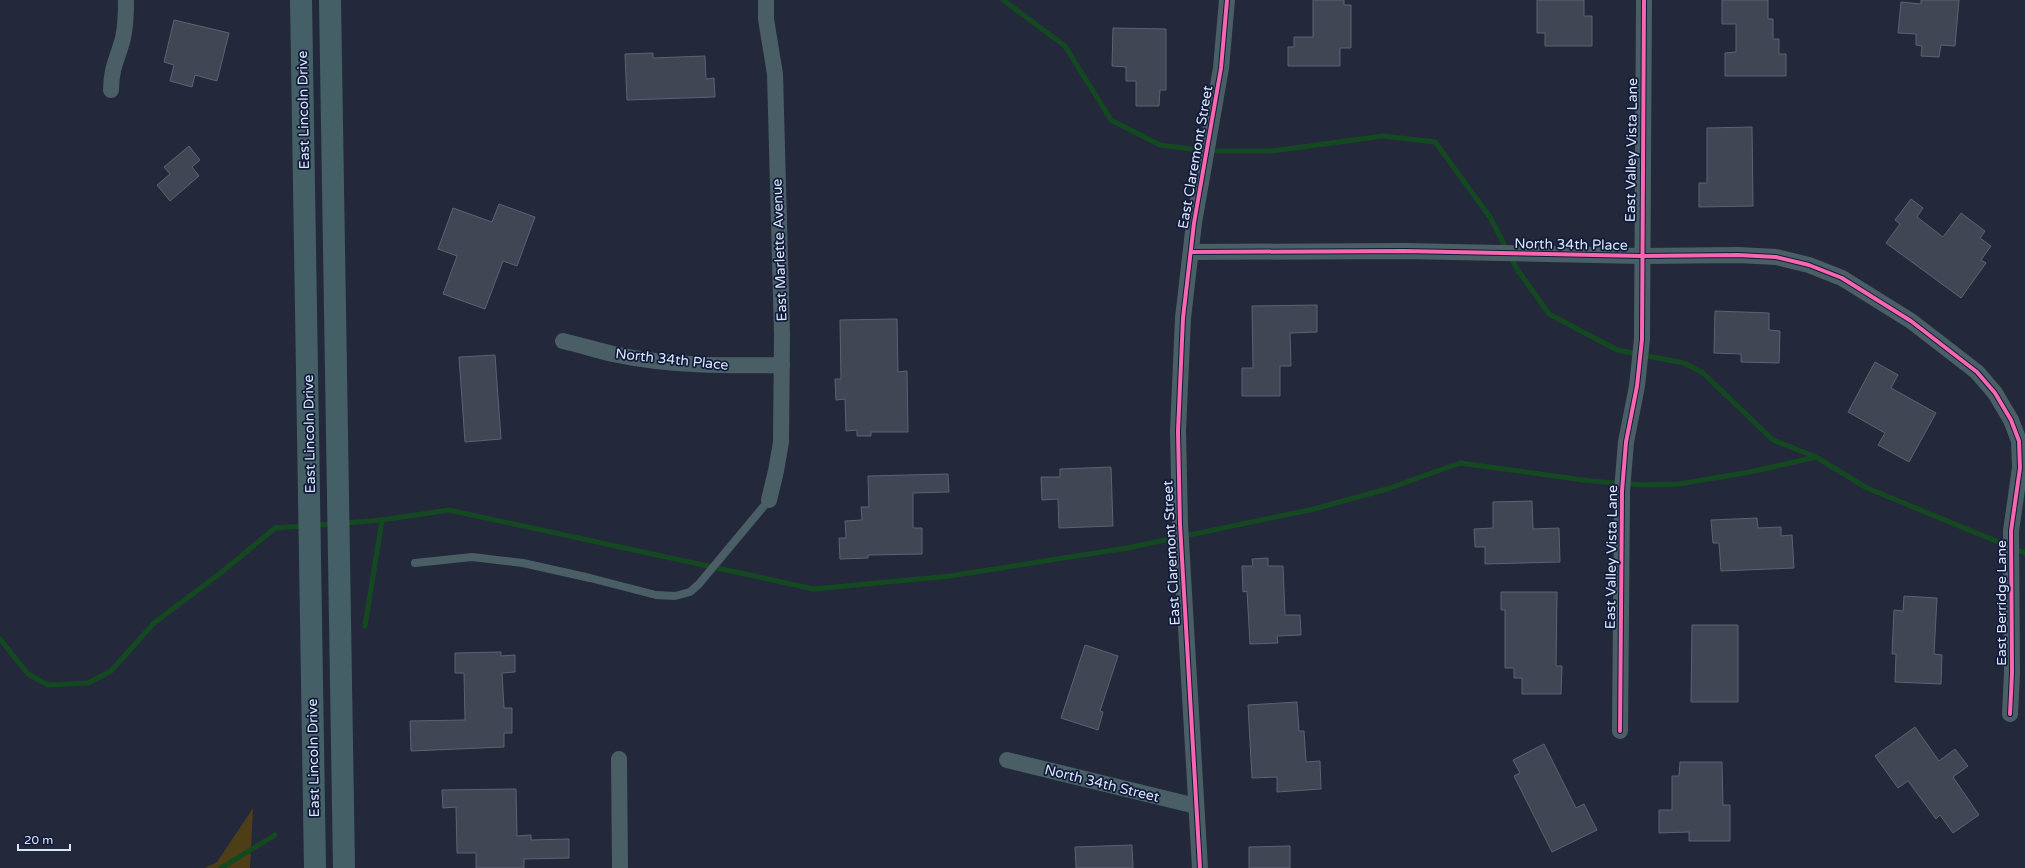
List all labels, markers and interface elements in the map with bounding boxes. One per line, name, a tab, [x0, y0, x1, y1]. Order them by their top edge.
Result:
street label: East Lincoln Drive	[294, 51, 313, 169]
street label: East Valley Vista Lane	[1622, 78, 1641, 222]
street label: East Claremont Street	[1175, 83, 1217, 230]
street label: East Marlette Avenue	[769, 178, 790, 322]
street label: North 34th Place	[1514, 235, 1628, 254]
street label: North 34th Place	[615, 345, 729, 374]
street label: East Lincoln Drive	[300, 375, 319, 493]
street label: East Claremont Street	[1159, 479, 1184, 626]
street label: East Valley Vista Lane	[1602, 485, 1621, 629]
street label: East Berridge Lane	[1993, 540, 2010, 666]
street label: East Lincoln Drive	[304, 699, 323, 817]
street label: North 34th Street	[1043, 761, 1162, 806]
scale bar	[18, 826, 70, 852]
text: 20 m	[24, 833, 53, 847]

